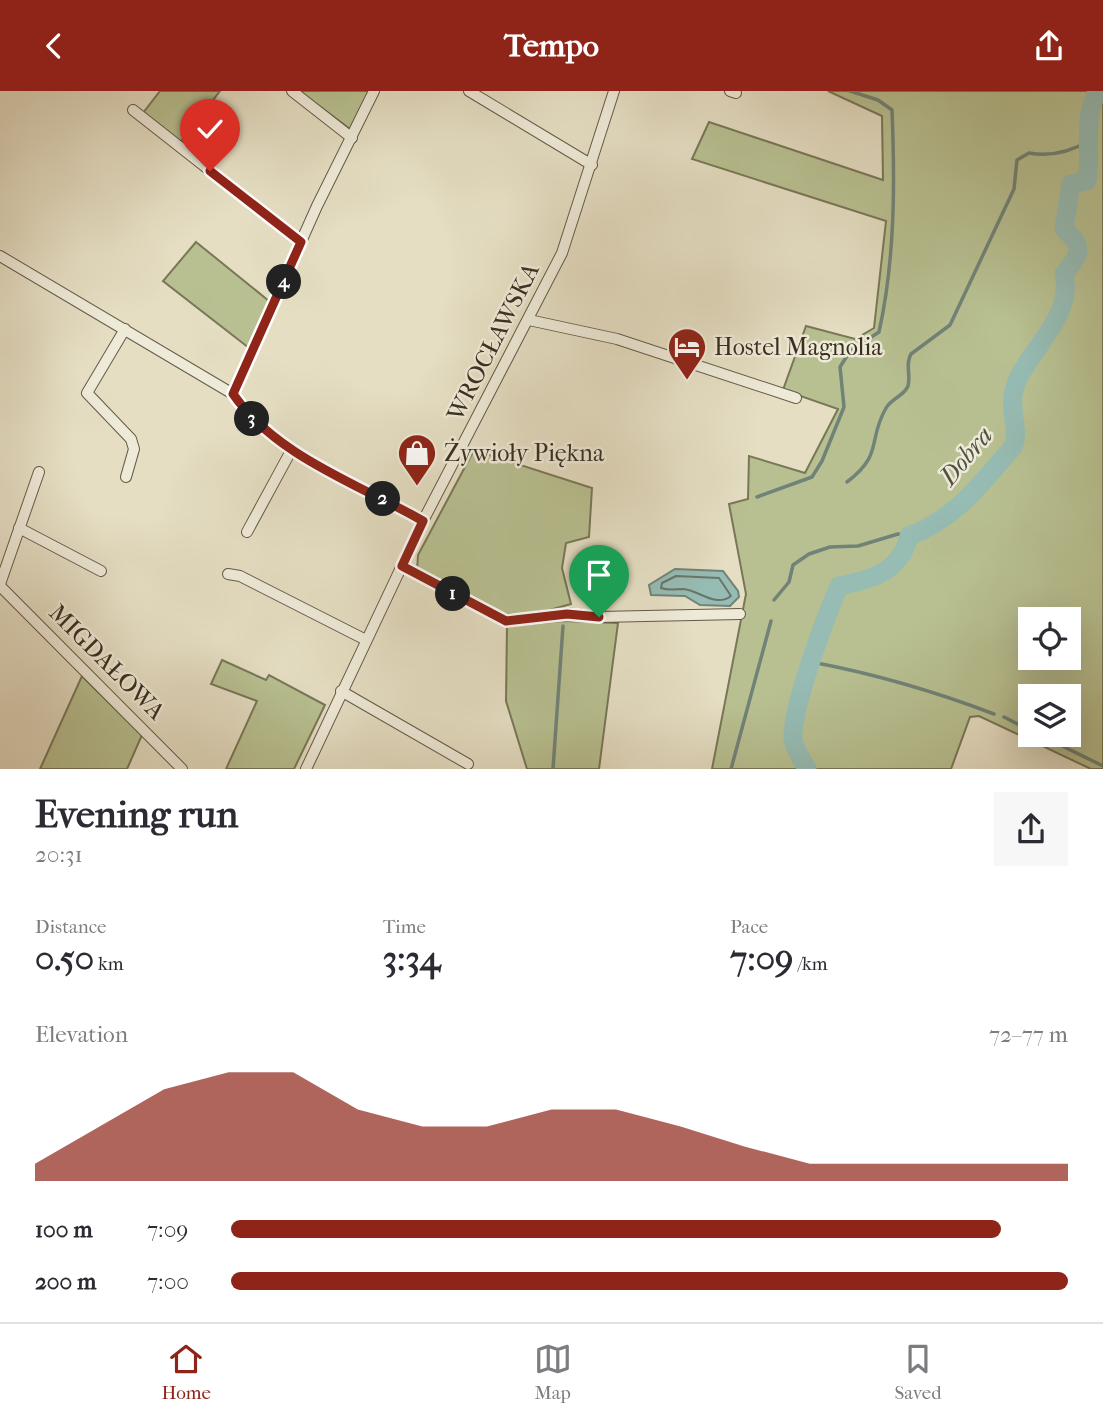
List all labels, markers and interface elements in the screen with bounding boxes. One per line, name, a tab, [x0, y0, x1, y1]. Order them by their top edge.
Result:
icon: back	[35, 27, 73, 65]
text: Tempo	[504, 27, 599, 64]
icon: share	[1030, 27, 1068, 65]
pin	[180, 99, 240, 171]
icon: check	[191, 110, 229, 148]
street label: WROCŁAWSKA	[441, 258, 545, 426]
pin: 4	[266, 265, 302, 299]
text: 4	[278, 270, 289, 292]
hotel icon: Hostel Magnolia	[666, 326, 708, 381]
place label: Hostel Magnolia	[714, 333, 883, 361]
pin: 3	[234, 401, 270, 437]
text: 3	[248, 407, 255, 429]
water label: Dobra	[931, 420, 999, 493]
shop icon: Żywioły Piękna	[396, 432, 438, 487]
place label: Żywioły Piękna	[444, 438, 605, 468]
pin: 2	[366, 481, 400, 517]
text: 2	[378, 487, 387, 509]
pin	[569, 545, 629, 617]
icon: arrive	[580, 556, 618, 594]
pin: 1	[435, 577, 470, 611]
text: 1	[449, 582, 456, 604]
street label: MIGDAŁOWA	[43, 598, 171, 726]
map controls	[1018, 607, 1081, 747]
button: locate	[1018, 607, 1081, 670]
button: layers	[1018, 684, 1081, 747]
text: Evening run	[35, 792, 238, 837]
button: share	[994, 792, 1068, 866]
text: 20:31	[35, 841, 83, 868]
text: Distance	[35, 916, 106, 938]
text: Time	[383, 916, 426, 938]
text: Pace	[730, 916, 768, 938]
text: 0.50	[35, 938, 94, 979]
text: 3:34	[383, 938, 441, 979]
text: 7:09	[730, 938, 793, 979]
text: km	[94, 953, 124, 975]
text: /km	[793, 953, 828, 975]
text: Elevation	[35, 1021, 128, 1048]
text: 72–77 m	[989, 1021, 1068, 1048]
text: 100 m	[35, 1216, 93, 1243]
text: 7:09	[147, 1216, 188, 1243]
text: 200 m	[35, 1268, 96, 1295]
text: 7:00	[147, 1268, 189, 1295]
tab: Home	[161, 1340, 211, 1404]
tab: Map	[534, 1340, 572, 1404]
tab: Saved	[894, 1340, 942, 1404]

